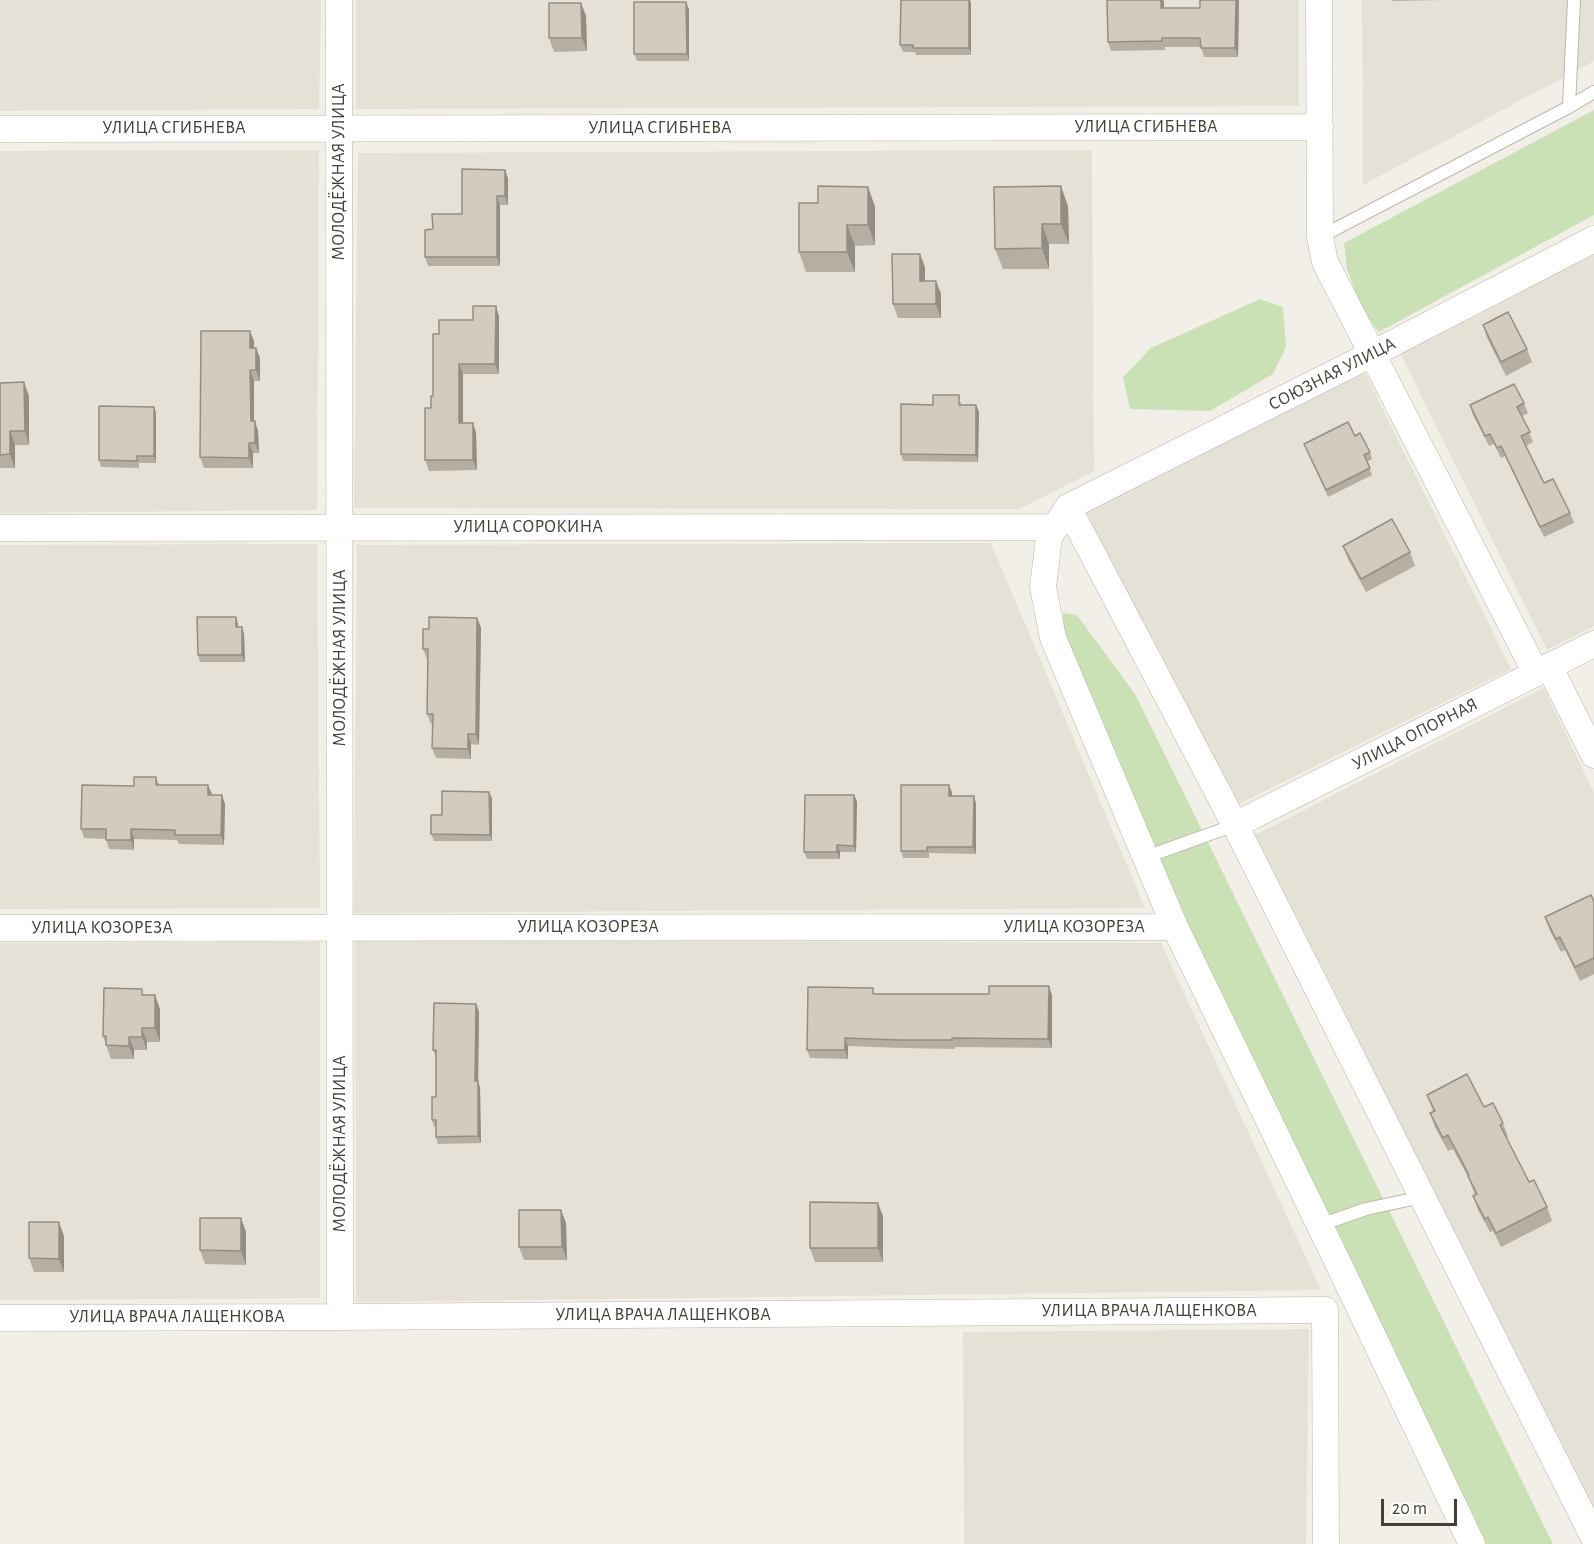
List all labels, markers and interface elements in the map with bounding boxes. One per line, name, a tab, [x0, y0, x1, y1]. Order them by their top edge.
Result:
street label: МОЛОДЁЖНАЯ УЛИЦА	[328, 83, 350, 261]
street label: УЛИЦА СГИБНЕВА	[1074, 116, 1218, 138]
street label: УЛИЦА СГИБНЕВА	[102, 117, 246, 139]
street label: УЛИЦА СГИБНЕВА	[588, 117, 732, 139]
street label: СОЮЗНАЯ УЛИЦА	[1265, 333, 1399, 415]
street label: УЛИЦА СОРОКИНА	[453, 516, 603, 538]
street label: МОЛОДЁЖНАЯ УЛИЦА	[329, 569, 351, 747]
street label: УЛИЦА ОПОРНАЯ	[1349, 693, 1481, 775]
street label: УЛИЦА КОЗОРЕЗА	[517, 916, 659, 938]
street label: УЛИЦА КОЗОРЕЗА	[1003, 916, 1145, 938]
street label: УЛИЦА КОЗОРЕЗА	[31, 917, 173, 939]
street label: МОЛОДЁЖНАЯ УЛИЦА	[329, 1055, 351, 1233]
street label: УЛИЦА ВРАЧА ЛАЩЕНКОВА	[1041, 1300, 1257, 1322]
street label: УЛИЦА ВРАЧА ЛАЩЕНКОВА	[555, 1304, 771, 1326]
street label: УЛИЦА ВРАЧА ЛАЩЕНКОВА	[69, 1306, 285, 1328]
scale bar	[1384, 1487, 1460, 1525]
text: 20 m	[1392, 1500, 1427, 1518]

